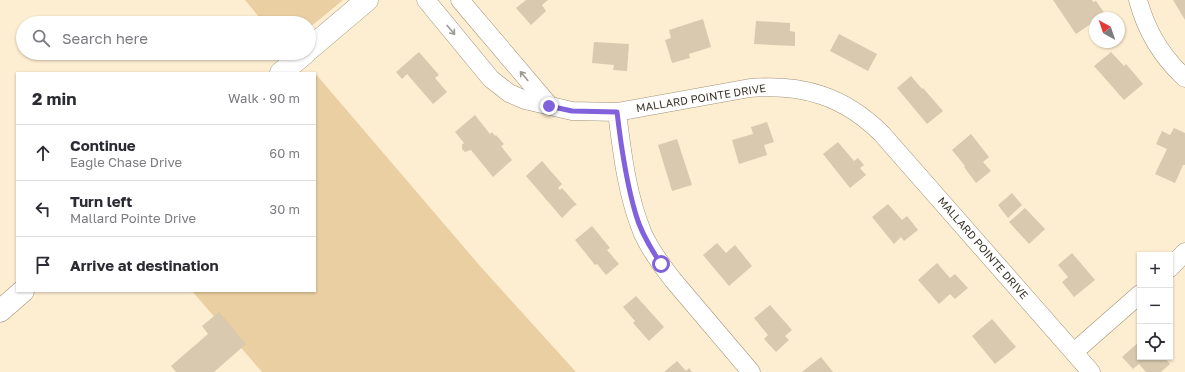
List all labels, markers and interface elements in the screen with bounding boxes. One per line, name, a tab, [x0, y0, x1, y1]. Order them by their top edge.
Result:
north arrow	[1089, 12, 1125, 48]
search box	[16, 16, 316, 60]
one-way arrow	[446, 25, 455, 35]
icon: search	[30, 27, 52, 49]
text: Search here	[62, 29, 148, 47]
one-way arrow	[519, 70, 528, 81]
street label: MALLARD POINTE DRIVE	[635, 81, 767, 114]
text: 2 min	[32, 88, 76, 109]
text: Walk · 90 m	[228, 90, 300, 106]
route end	[540, 97, 558, 115]
text: Continue	[70, 136, 136, 154]
icon: ahead	[32, 142, 54, 164]
text: 60 m	[269, 145, 300, 161]
text: Eagle Chase Drive	[70, 154, 182, 170]
text: Turn left	[70, 192, 132, 210]
street label: MALLARD POINTE DRIVE	[935, 194, 1031, 302]
icon: left	[32, 198, 54, 220]
text: 30 m	[270, 201, 300, 217]
text: Mallard Pointe Drive	[70, 210, 196, 226]
map controls	[1137, 252, 1173, 360]
button: +	[1137, 252, 1173, 288]
icon: arrive	[32, 254, 54, 276]
route start	[652, 255, 670, 273]
text: Arrive at destination	[70, 256, 219, 274]
button: −	[1137, 288, 1173, 324]
button: locate	[1137, 324, 1173, 360]

